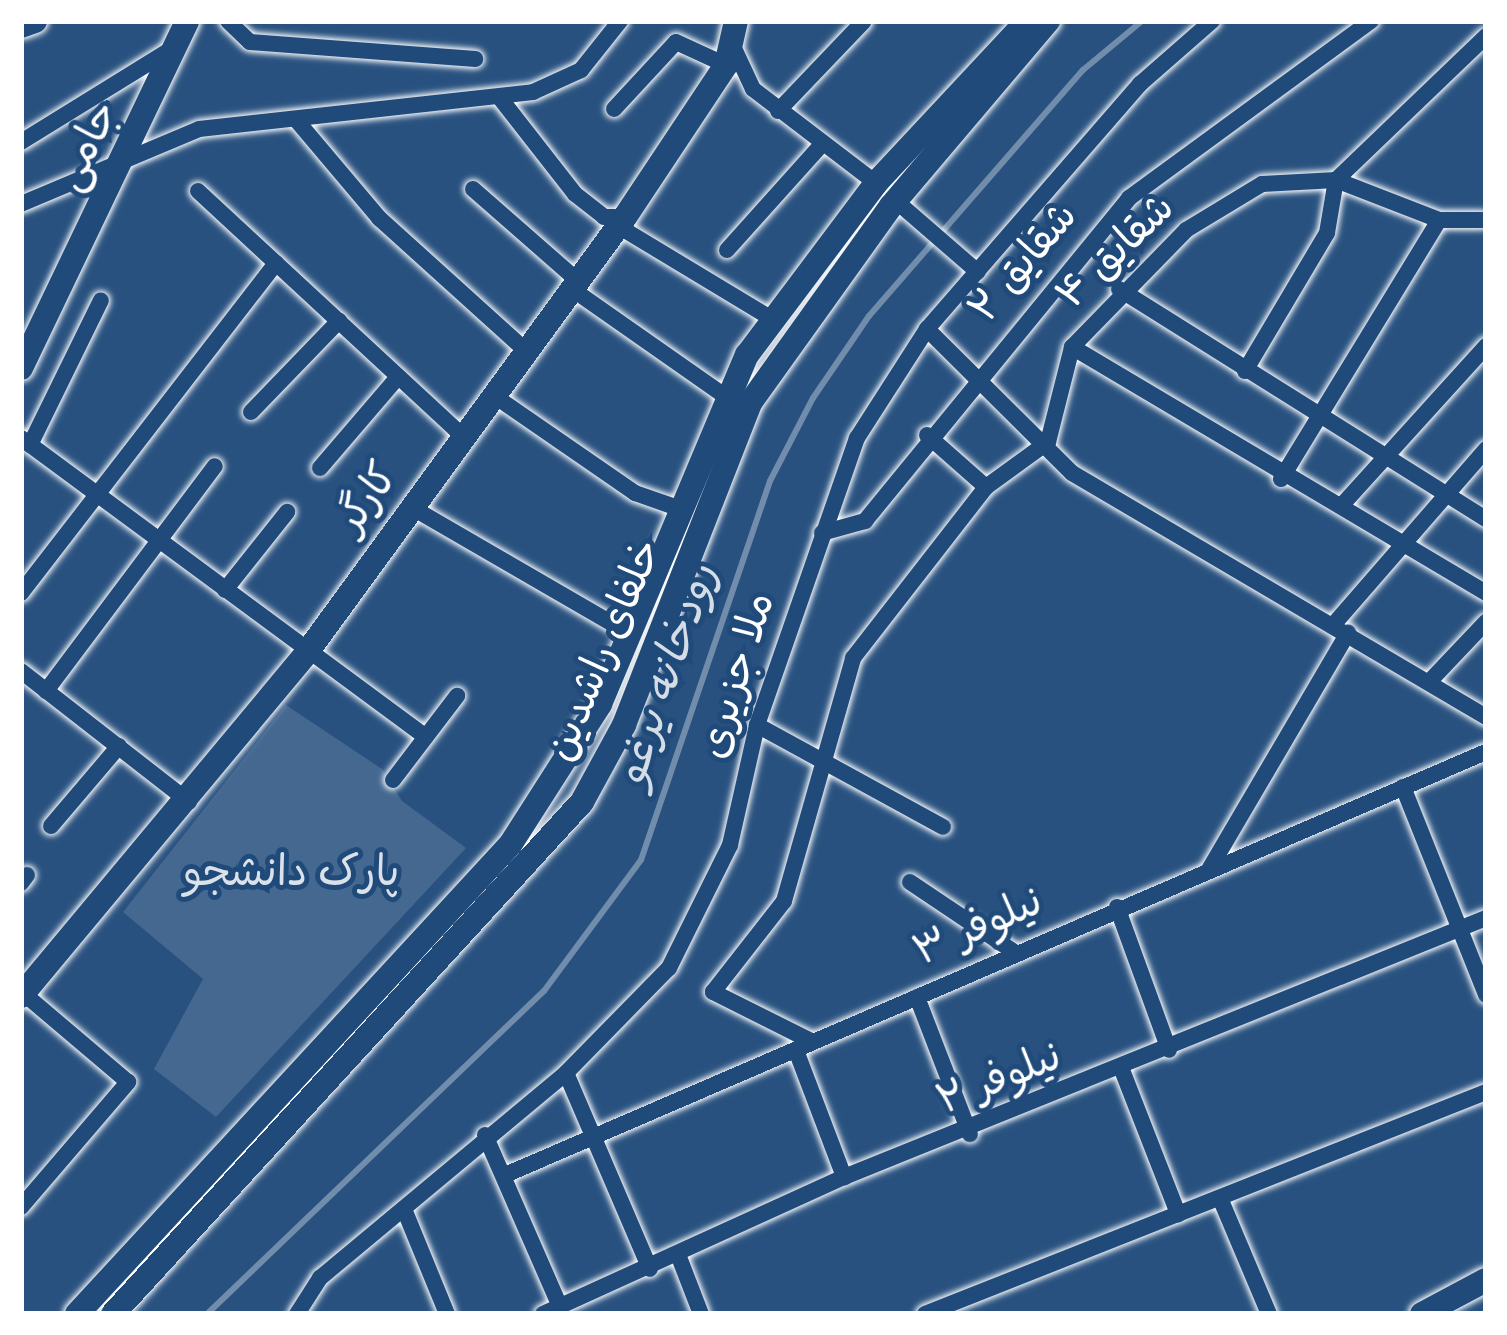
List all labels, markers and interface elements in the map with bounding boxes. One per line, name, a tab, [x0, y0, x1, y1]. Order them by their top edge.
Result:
street label: جامی	[46, 94, 132, 200]
street label: شقایق ۴	[1047, 184, 1187, 322]
street label: شقایق ۲	[960, 193, 1090, 335]
street label: کارگر	[327, 455, 411, 545]
street label: خلفای راشدین	[537, 533, 675, 769]
water label: رودخانه یرغو	[606, 558, 732, 794]
street label: ملا جزیری	[690, 587, 788, 765]
park label: پارک دانشجو	[183, 850, 399, 900]
street label: نیلوفر ۳	[907, 878, 1051, 980]
street label: نیلوفر ۲	[930, 1033, 1070, 1129]

